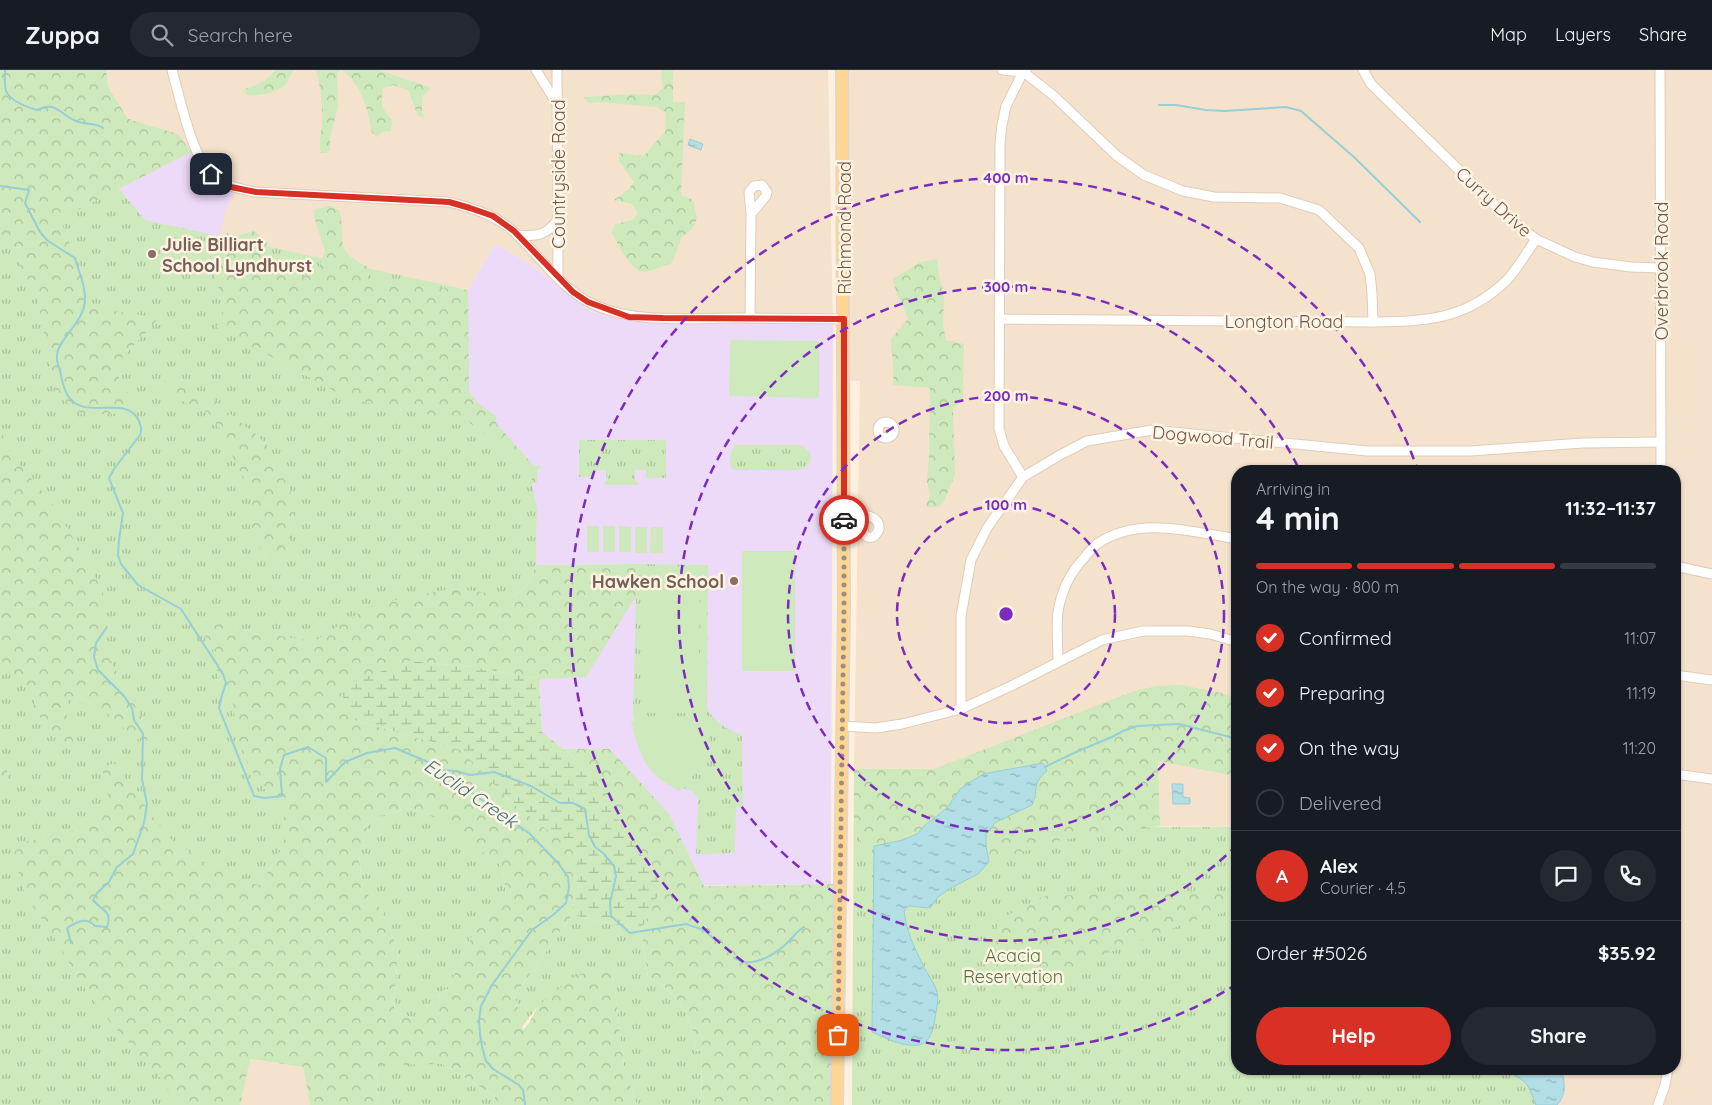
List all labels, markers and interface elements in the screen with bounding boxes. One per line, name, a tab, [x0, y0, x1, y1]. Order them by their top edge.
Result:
search box	[130, 12, 480, 57]
text: Zuppa	[25, 20, 100, 50]
icon: search	[148, 21, 176, 49]
text: Search here	[188, 23, 293, 47]
text: Map	[1490, 23, 1527, 46]
text: Layers	[1555, 23, 1611, 46]
text: Share	[1639, 23, 1687, 46]
street label: Countryside Road	[547, 99, 570, 249]
pin	[190, 153, 232, 195]
icon: home	[197, 160, 225, 188]
street label: Richmond Road	[833, 161, 856, 295]
street label: Curry Drive	[1451, 162, 1537, 242]
text: 400 m	[983, 168, 1029, 187]
street label: Overbrook Road	[1650, 202, 1673, 340]
place label: Julie Billiart School Lyndhurst	[162, 233, 312, 277]
marker: Julie Billiart School Lyndhurst	[146, 248, 158, 260]
text: 300 m	[984, 277, 1028, 296]
street label: Longton Road	[1225, 310, 1343, 333]
text: 200 m	[984, 386, 1029, 405]
street label: Dogwood Trail	[1151, 420, 1275, 454]
text: Arriving in	[1256, 479, 1330, 499]
courier	[819, 495, 869, 545]
text: 100 m	[985, 495, 1027, 514]
text: 11:32–11:37	[1565, 496, 1656, 520]
text: 4 min	[1256, 498, 1340, 538]
icon: car	[830, 506, 858, 534]
place label: Hawken School	[592, 570, 724, 593]
marker: Hawken School	[728, 575, 740, 587]
text: On the way · 800 m	[1256, 577, 1399, 597]
centre of rings	[997, 605, 1015, 623]
icon: check	[1256, 624, 1284, 652]
text: Confirmed	[1299, 626, 1392, 650]
text: 11:07	[1624, 628, 1656, 648]
icon: check	[1256, 679, 1284, 707]
text: Preparing	[1299, 681, 1385, 705]
text: 11:19	[1626, 683, 1656, 703]
icon: check	[1256, 734, 1284, 762]
text: On the way	[1299, 736, 1400, 760]
text: 11:20	[1623, 738, 1656, 758]
water label: Euclid Creek	[420, 753, 524, 834]
text: Delivered	[1299, 791, 1382, 815]
button: chat	[1540, 850, 1592, 902]
button: phone	[1604, 850, 1656, 902]
text: Alex	[1320, 854, 1358, 878]
text: A	[1276, 864, 1288, 888]
text: Courier · 4.5	[1320, 878, 1406, 898]
text: Order #5026	[1256, 941, 1367, 965]
text: $35.92	[1598, 941, 1656, 965]
park label: Acacia Reservation	[963, 944, 1063, 988]
button: Help	[1256, 1007, 1451, 1065]
button: Share	[1461, 1007, 1656, 1065]
pin	[817, 1014, 859, 1056]
icon: bag	[824, 1021, 852, 1049]

